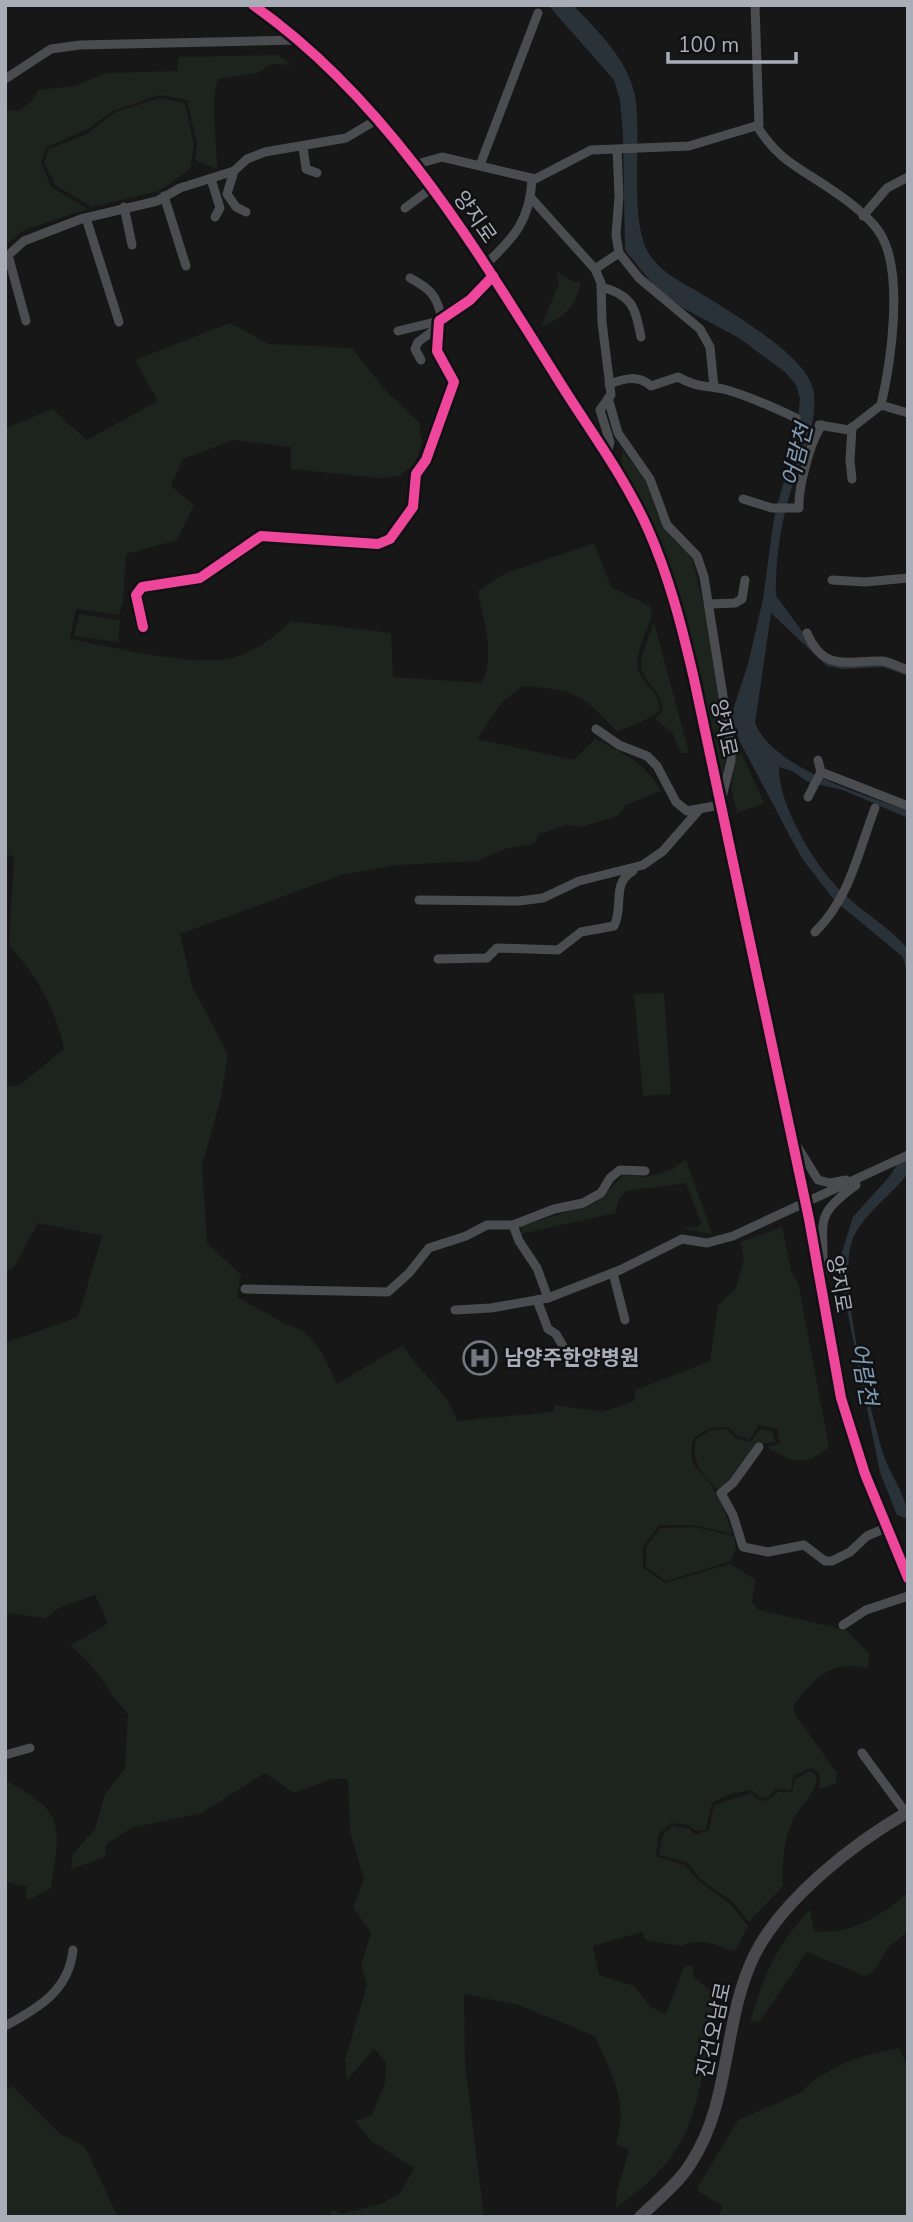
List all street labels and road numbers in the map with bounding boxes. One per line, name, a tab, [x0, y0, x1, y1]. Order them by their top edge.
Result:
street label: 양지로	[447, 185, 503, 249]
street label: 양지로	[704, 697, 744, 759]
street label: 양지로	[820, 1253, 858, 1315]
street label: 진건오남로	[690, 1980, 738, 2080]

